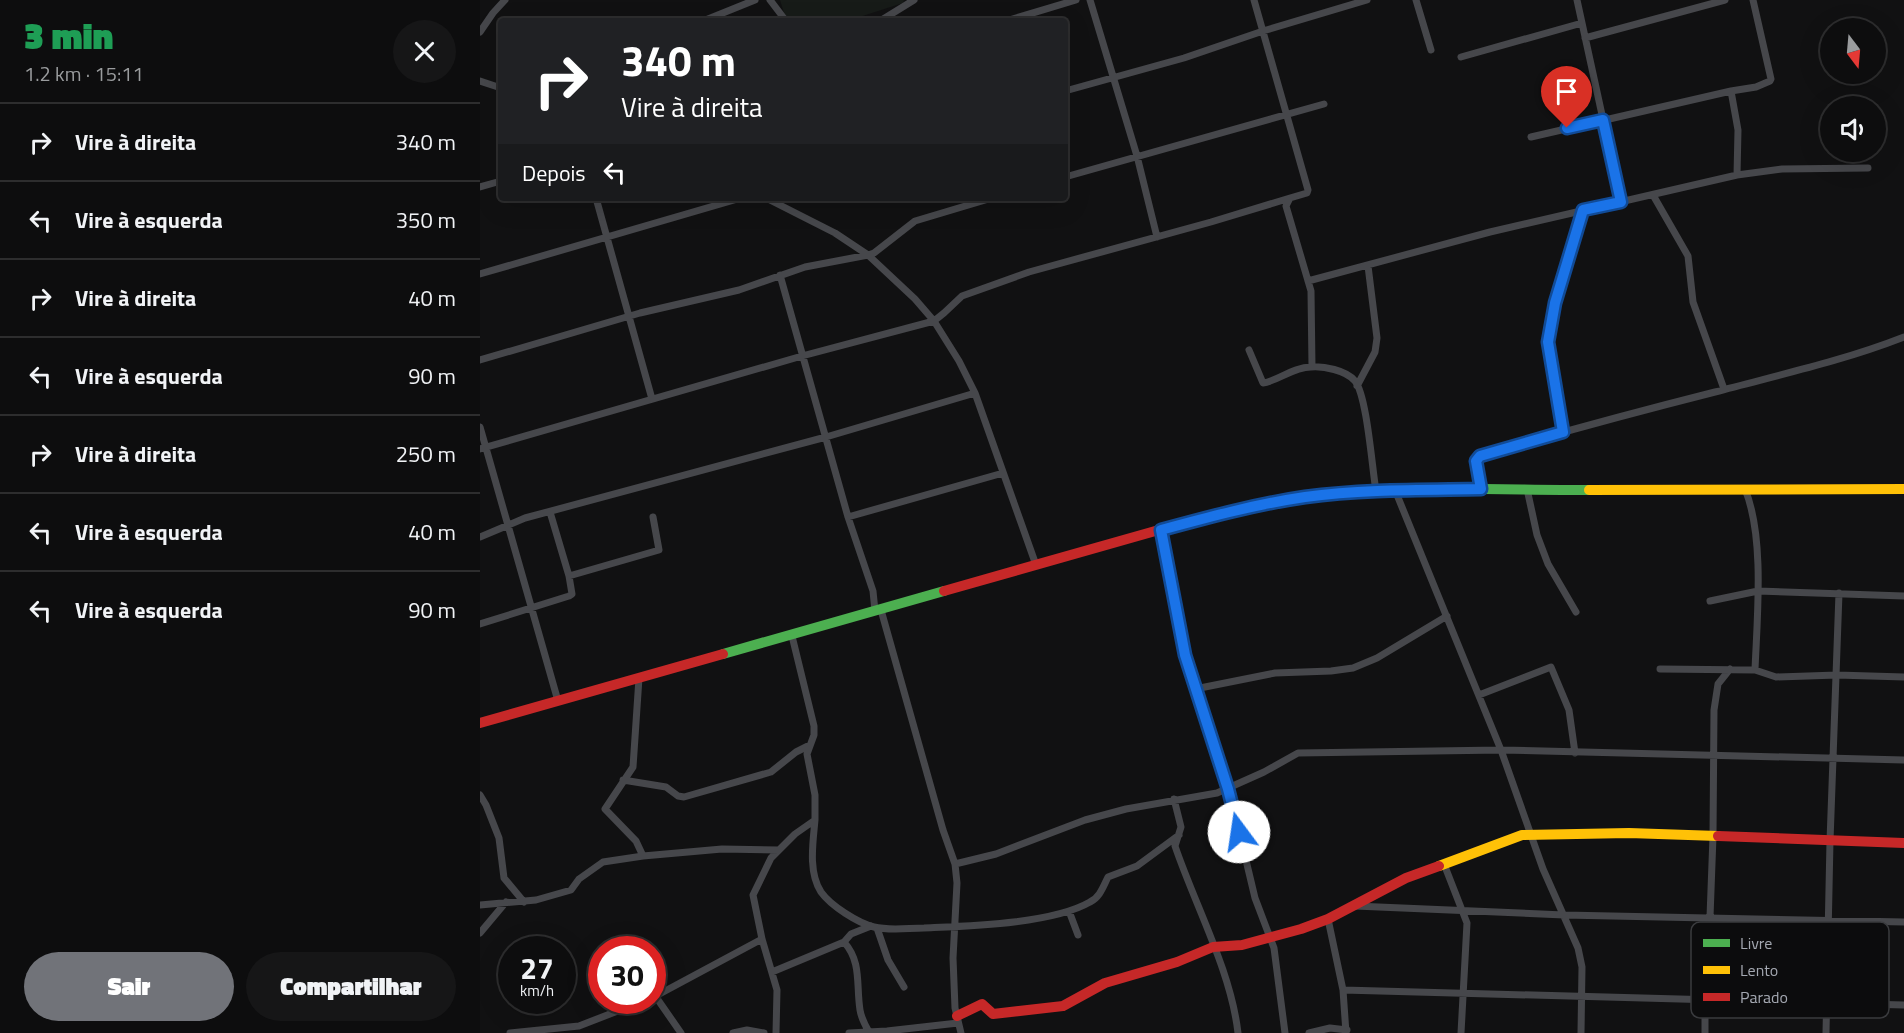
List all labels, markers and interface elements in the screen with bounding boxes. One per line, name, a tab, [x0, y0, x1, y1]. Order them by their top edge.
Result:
text: 3 min	[24, 8, 113, 63]
north arrow	[1820, 18, 1886, 84]
map controls	[1820, 18, 1886, 162]
button: close	[393, 20, 456, 83]
text: 340 m	[621, 28, 736, 92]
icon: right	[522, 42, 600, 120]
text: 1.2 km · 15:11	[24, 58, 144, 89]
pin	[1541, 66, 1592, 128]
icon: arrive	[1550, 75, 1583, 108]
text: Vire à direita	[621, 86, 763, 127]
button: sound	[1820, 96, 1886, 162]
text: Vire à direita	[75, 125, 196, 159]
text: 340 m	[396, 125, 456, 159]
icon: right	[24, 126, 57, 159]
text: Depois	[522, 156, 586, 190]
icon: left	[598, 156, 631, 189]
text: Vire à esquerda	[75, 203, 223, 237]
text: 350 m	[396, 203, 456, 237]
icon: left	[24, 204, 57, 237]
text: Vire à direita	[75, 281, 196, 315]
text: 40 m	[408, 281, 456, 315]
icon: right	[24, 282, 57, 315]
text: Vire à esquerda	[75, 359, 223, 393]
text: 90 m	[408, 359, 456, 393]
icon: left	[24, 360, 57, 393]
text: Vire à direita	[75, 437, 196, 471]
text: 250 m	[396, 437, 456, 471]
icon: right	[24, 438, 57, 471]
text: Vire à esquerda	[75, 515, 223, 549]
text: 40 m	[408, 515, 456, 549]
icon: left	[24, 516, 57, 549]
text: Vire à esquerda	[75, 593, 223, 627]
text: 90 m	[408, 593, 456, 627]
icon: left	[24, 594, 57, 627]
position arrow	[1207, 800, 1271, 864]
legend	[1691, 922, 1889, 1018]
text: Livre	[1740, 931, 1772, 955]
speed limit sign: 30	[588, 936, 666, 1014]
text: 27	[520, 945, 554, 991]
button: Sair	[24, 952, 234, 1021]
button: Compartilhar	[246, 952, 456, 1021]
text: Lento	[1740, 958, 1778, 982]
text: km/h	[520, 979, 554, 1002]
text: Parado	[1740, 985, 1788, 1009]

